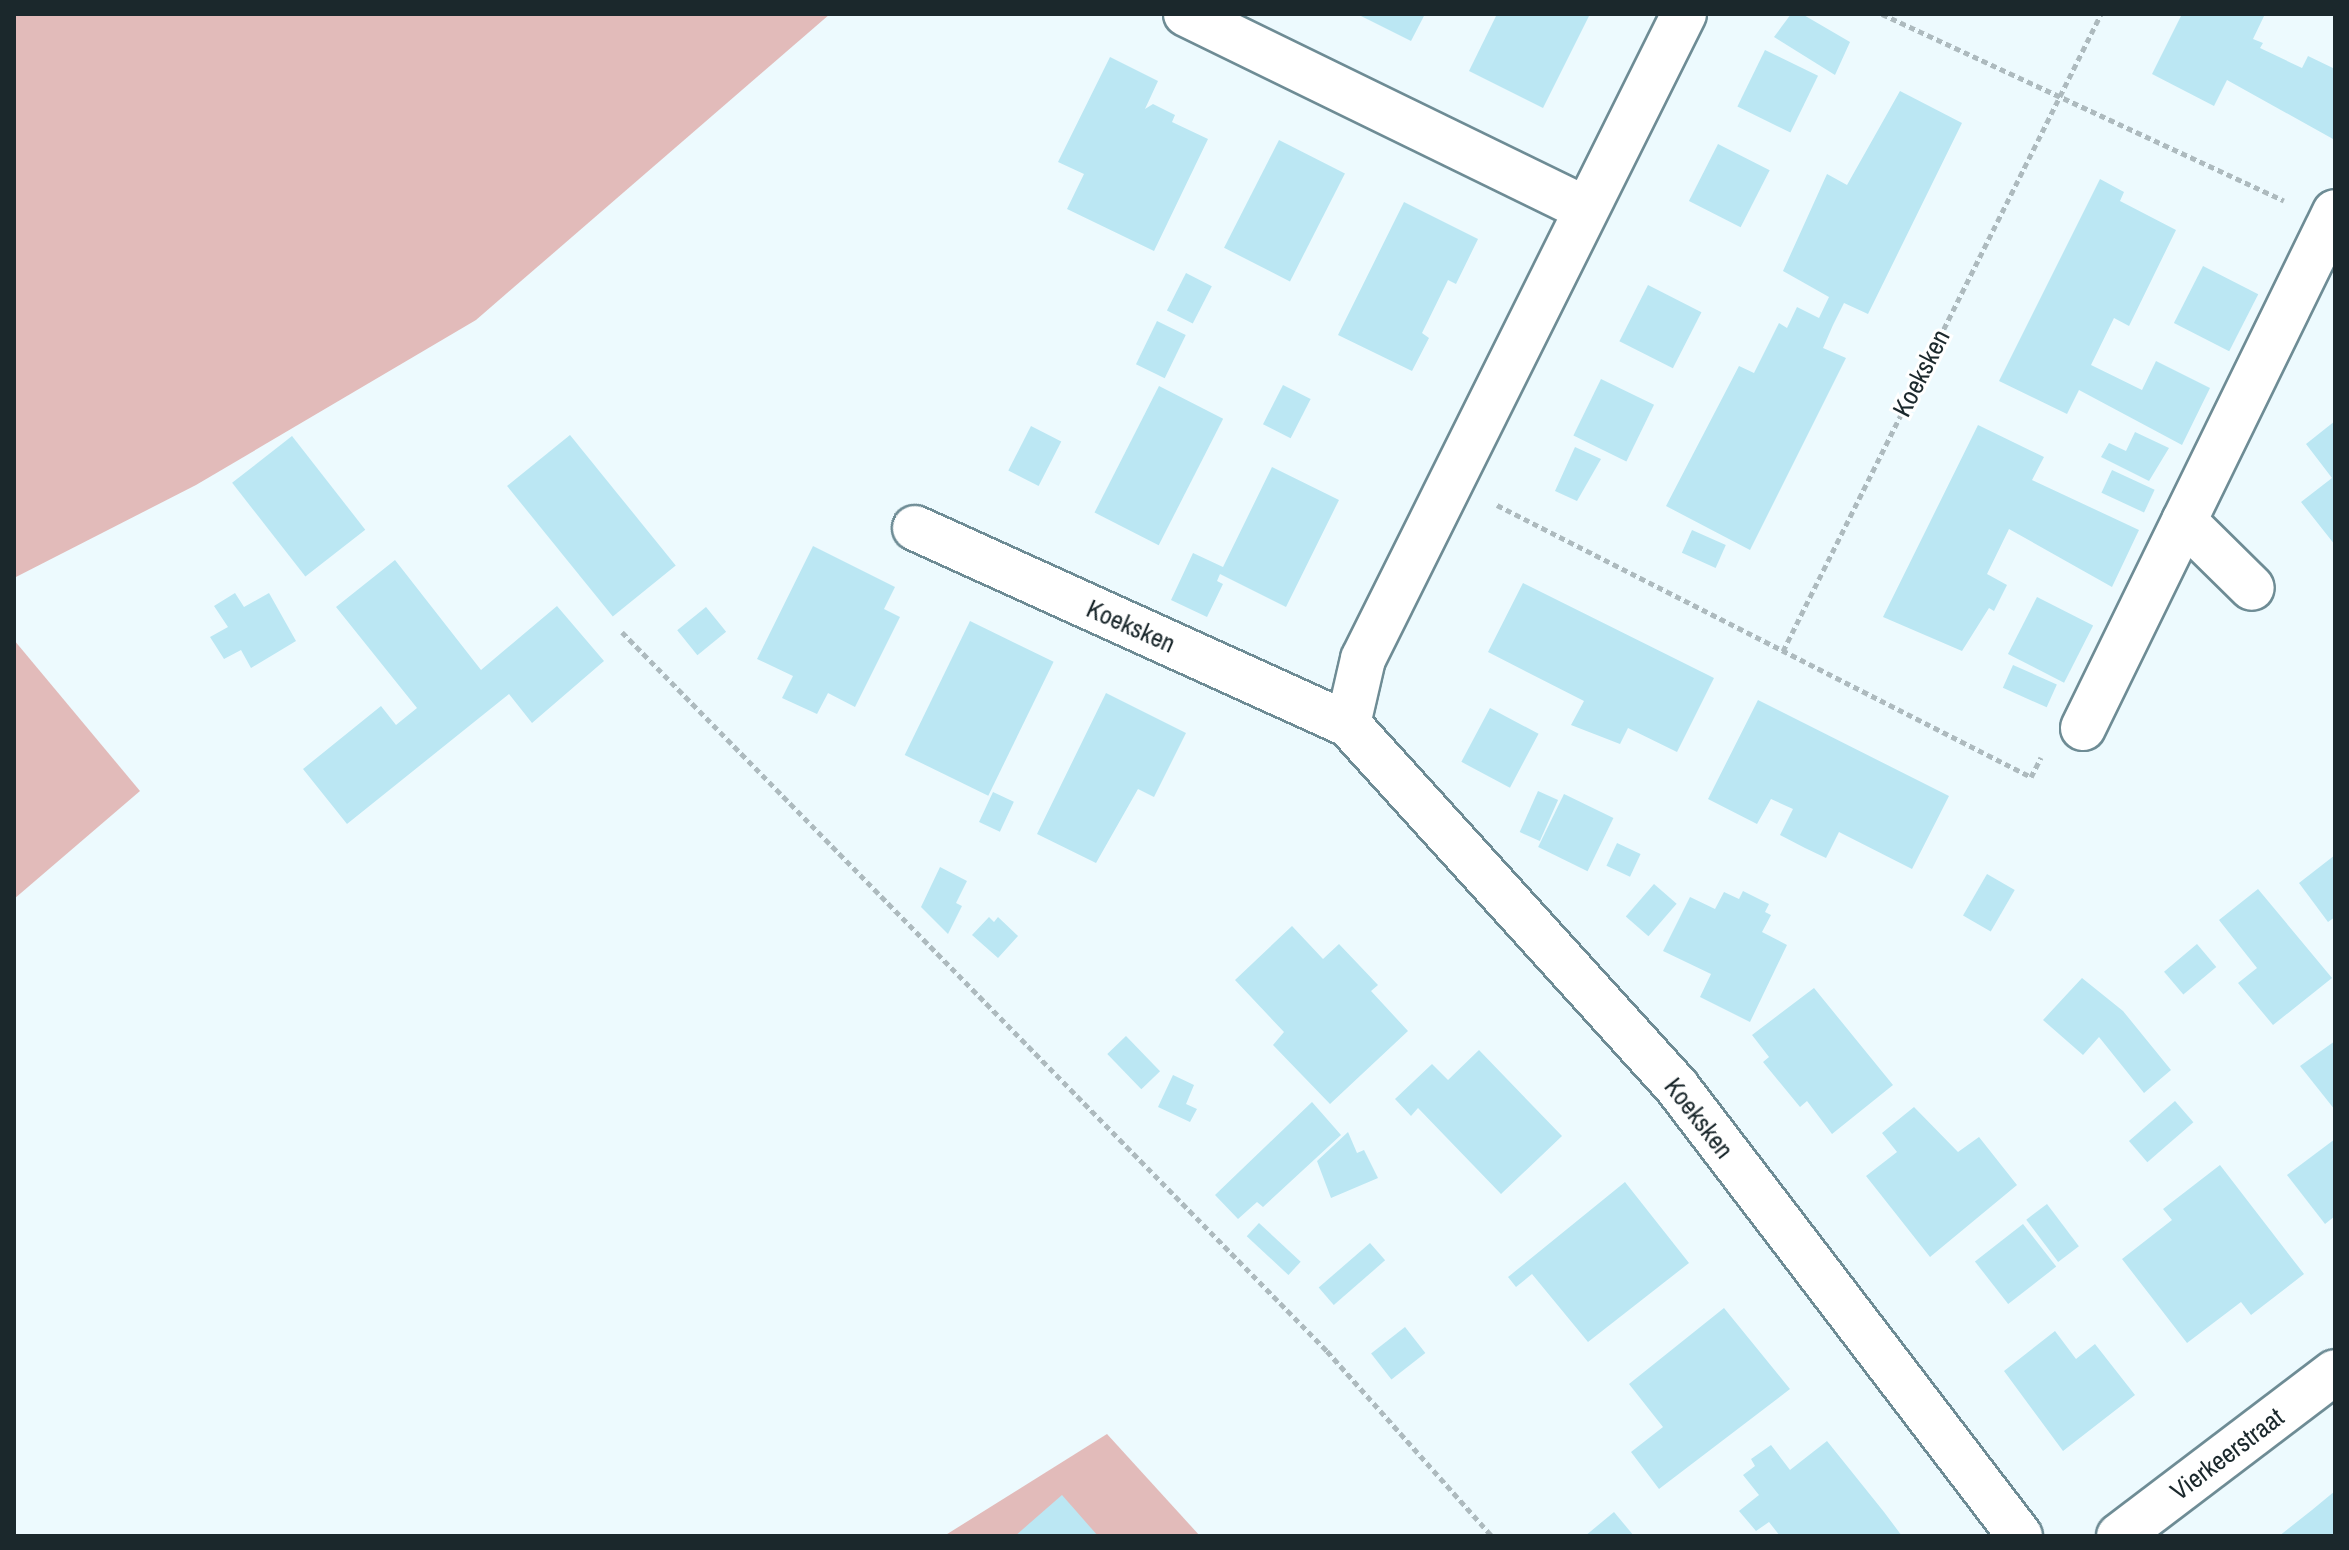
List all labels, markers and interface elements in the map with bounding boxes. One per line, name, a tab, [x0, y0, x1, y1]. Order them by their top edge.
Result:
street label: Koeksken	[1886, 324, 1956, 422]
street label: Koeksken	[1082, 593, 1180, 659]
street label: Koeksken	[1658, 1072, 1740, 1164]
street label: Vierkeerstraat	[2164, 1401, 2290, 1507]

